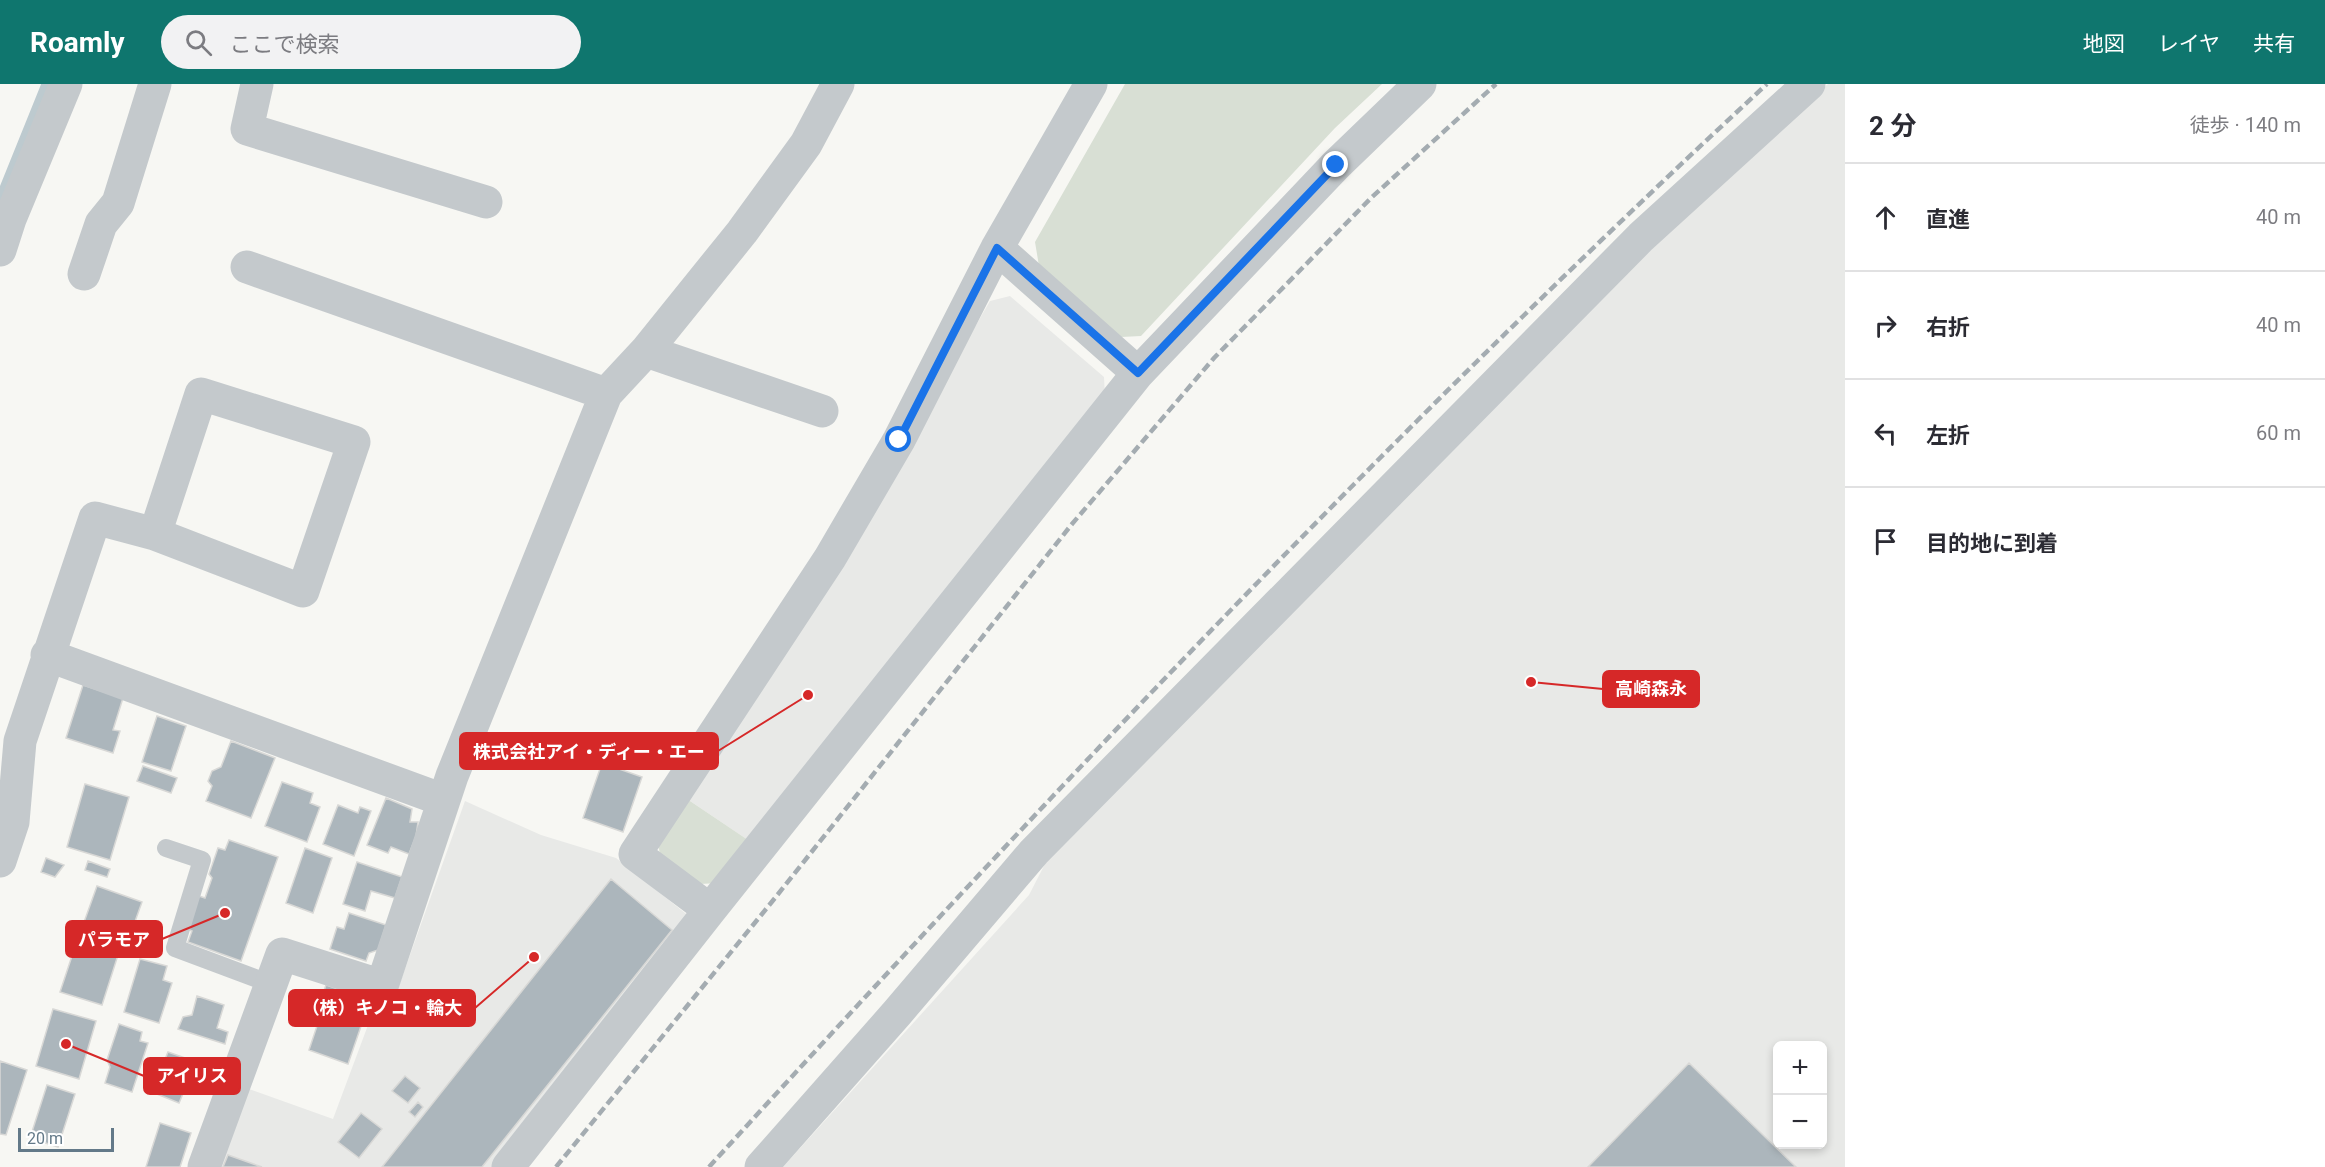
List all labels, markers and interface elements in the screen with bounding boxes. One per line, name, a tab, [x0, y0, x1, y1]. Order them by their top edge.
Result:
search box	[161, 15, 581, 69]
text: Roamly	[30, 26, 125, 59]
icon: search	[182, 26, 215, 59]
text: ここで検索	[230, 32, 340, 57]
text: 地図	[2083, 32, 2125, 56]
text: レイヤ	[2158, 32, 2220, 56]
text: 共有	[2253, 32, 2295, 56]
text: 2 分	[1869, 111, 1916, 141]
text: 徒歩 · 140 m	[2190, 113, 2301, 137]
route end	[1322, 151, 1348, 177]
icon: ahead	[1869, 201, 1902, 234]
text: 40 m	[2256, 205, 2301, 229]
text: 直進	[1926, 207, 1970, 232]
icon: right	[1869, 309, 1902, 342]
text: 40 m	[2256, 313, 2301, 337]
text: 右折	[1926, 315, 1970, 340]
icon: left	[1869, 417, 1902, 450]
text: 60 m	[2256, 421, 2301, 445]
text: 左折	[1926, 423, 1970, 448]
route start	[885, 426, 911, 452]
icon: arrive	[1869, 525, 1902, 558]
text: 目的地に到着	[1926, 531, 2058, 556]
callout: 高崎森永	[1603, 671, 1699, 707]
text: 高崎森永	[1615, 678, 1687, 699]
callout: 株式会社アイ・ディー・エー	[460, 733, 718, 769]
text: 株式会社アイ・ディー・エー	[473, 741, 705, 762]
callout: パラモア	[66, 921, 162, 957]
text: パラモア	[78, 929, 150, 950]
callout: （株）キノコ・輪大	[289, 990, 475, 1026]
text: （株）キノコ・輪大	[302, 997, 462, 1018]
map controls	[1773, 1041, 1827, 1149]
button: +	[1773, 1041, 1827, 1095]
callout: アイリス	[144, 1058, 240, 1094]
text: アイリス	[156, 1065, 228, 1086]
button: −	[1773, 1095, 1827, 1149]
scale bar	[18, 1125, 114, 1152]
text: 20 m	[27, 1129, 63, 1148]

